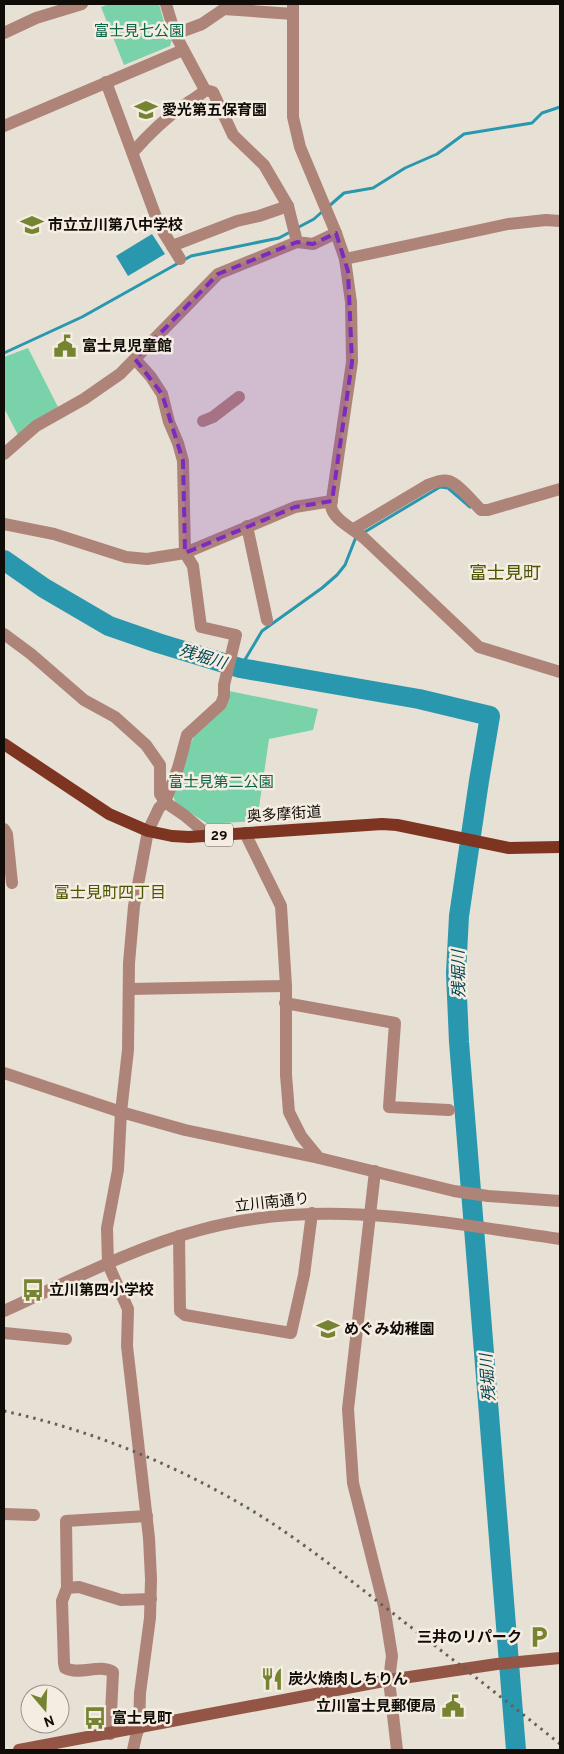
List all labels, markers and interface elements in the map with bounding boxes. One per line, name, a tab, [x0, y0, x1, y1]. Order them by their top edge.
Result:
park label: 富士見七公園	[94, 23, 184, 42]
school or university icon: 愛光第五保育園	[133, 97, 159, 123]
place label: 愛光第五保育園	[162, 102, 267, 121]
school or university icon: 市立立川第八中学校	[19, 212, 45, 238]
place label: 市立立川第八中学校	[48, 217, 183, 236]
public building icon: 富士見児童館	[52, 333, 78, 359]
place label: 富士見児童館	[82, 338, 172, 357]
district label: 富士見町	[469, 563, 541, 586]
water label: 残堀川	[177, 641, 230, 675]
park label: 富士見第二公園	[168, 774, 274, 793]
street label: 奥多摩街道	[246, 803, 322, 828]
road number: 29	[205, 824, 233, 846]
district label: 富士見町四丁目	[54, 884, 166, 904]
water label: 残堀川	[450, 948, 470, 998]
street label: 立川南通り	[234, 1190, 310, 1217]
bus stop icon: 立川第四小学校	[20, 1277, 46, 1303]
place label: 立川第四小学校	[49, 1282, 154, 1301]
school or university icon: めぐみ幼稚園	[315, 1316, 341, 1342]
place label: めぐみ幼稚園	[344, 1321, 434, 1340]
water label: 残堀川	[477, 1351, 501, 1403]
parking icon: 三井のリパーク	[526, 1624, 552, 1650]
place label: 三井のリパーク	[417, 1628, 522, 1648]
restaurant icon: 炭火焼肉しちりん	[259, 1666, 285, 1692]
place label: 炭火焼肉しちりん	[288, 1671, 408, 1690]
north arrow	[20, 1684, 70, 1734]
public building icon: 立川富士見郵便局	[440, 1693, 466, 1719]
place label: 立川富士見郵便局	[316, 1698, 436, 1717]
bus stop icon: 富士見町	[82, 1705, 108, 1731]
text: N	[41, 1710, 56, 1730]
place label: 富士見町	[112, 1710, 172, 1729]

